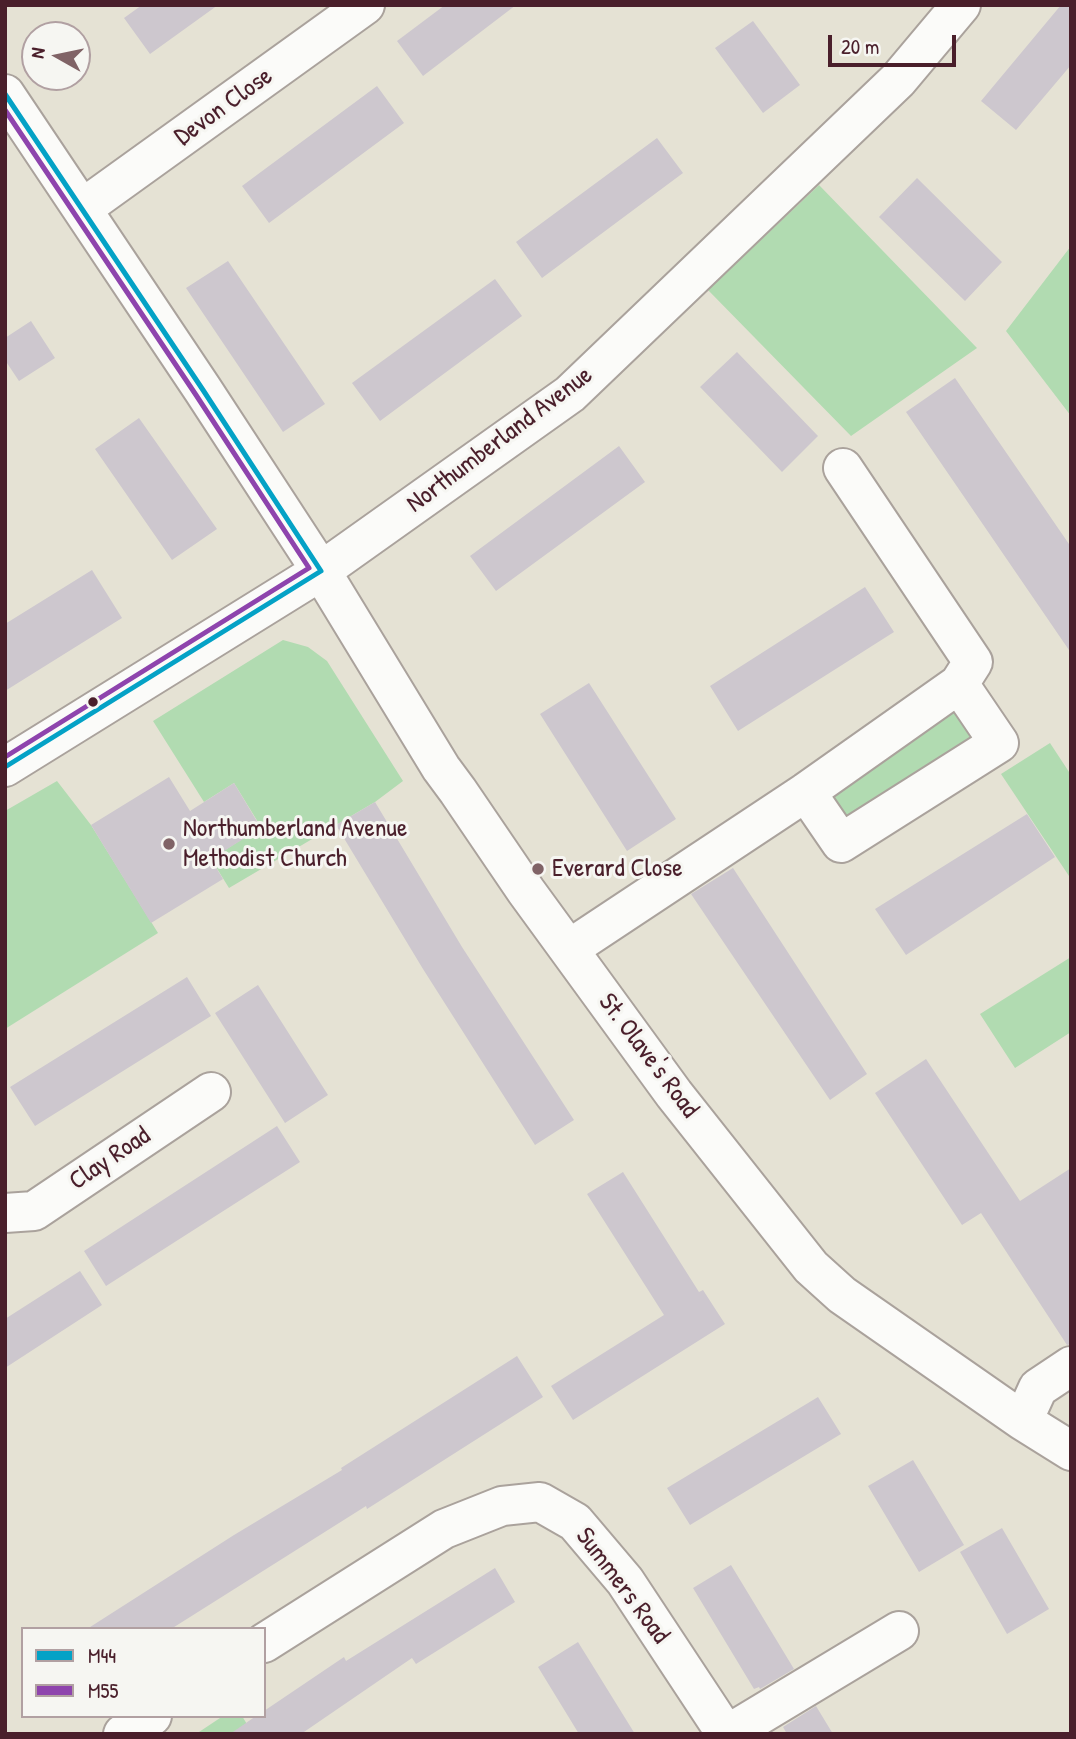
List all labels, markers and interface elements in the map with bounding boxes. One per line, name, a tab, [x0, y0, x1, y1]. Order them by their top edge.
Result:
north arrow	[21, 21, 91, 91]
scale bar	[831, 21, 959, 65]
text: 20 m	[841, 32, 879, 61]
text: N	[24, 46, 51, 60]
street label: Devon Close	[169, 61, 279, 153]
street label: Northumberland Avenue	[401, 360, 599, 520]
unlabelled marker	[86, 695, 100, 709]
place label: Northumberland Avenue Methodist Church	[183, 813, 407, 874]
marker: Northumberland Avenue Methodist Church	[161, 836, 177, 852]
place label: Everard Close	[552, 853, 683, 885]
marker: Everard Close	[530, 861, 546, 877]
street label: St. Olave's Road	[591, 988, 705, 1124]
street label: Clay Road	[64, 1121, 156, 1197]
street label: Summers Road	[568, 1522, 676, 1650]
legend	[21, 1627, 266, 1718]
text: M44	[88, 1641, 116, 1670]
text: M55	[88, 1676, 118, 1705]

